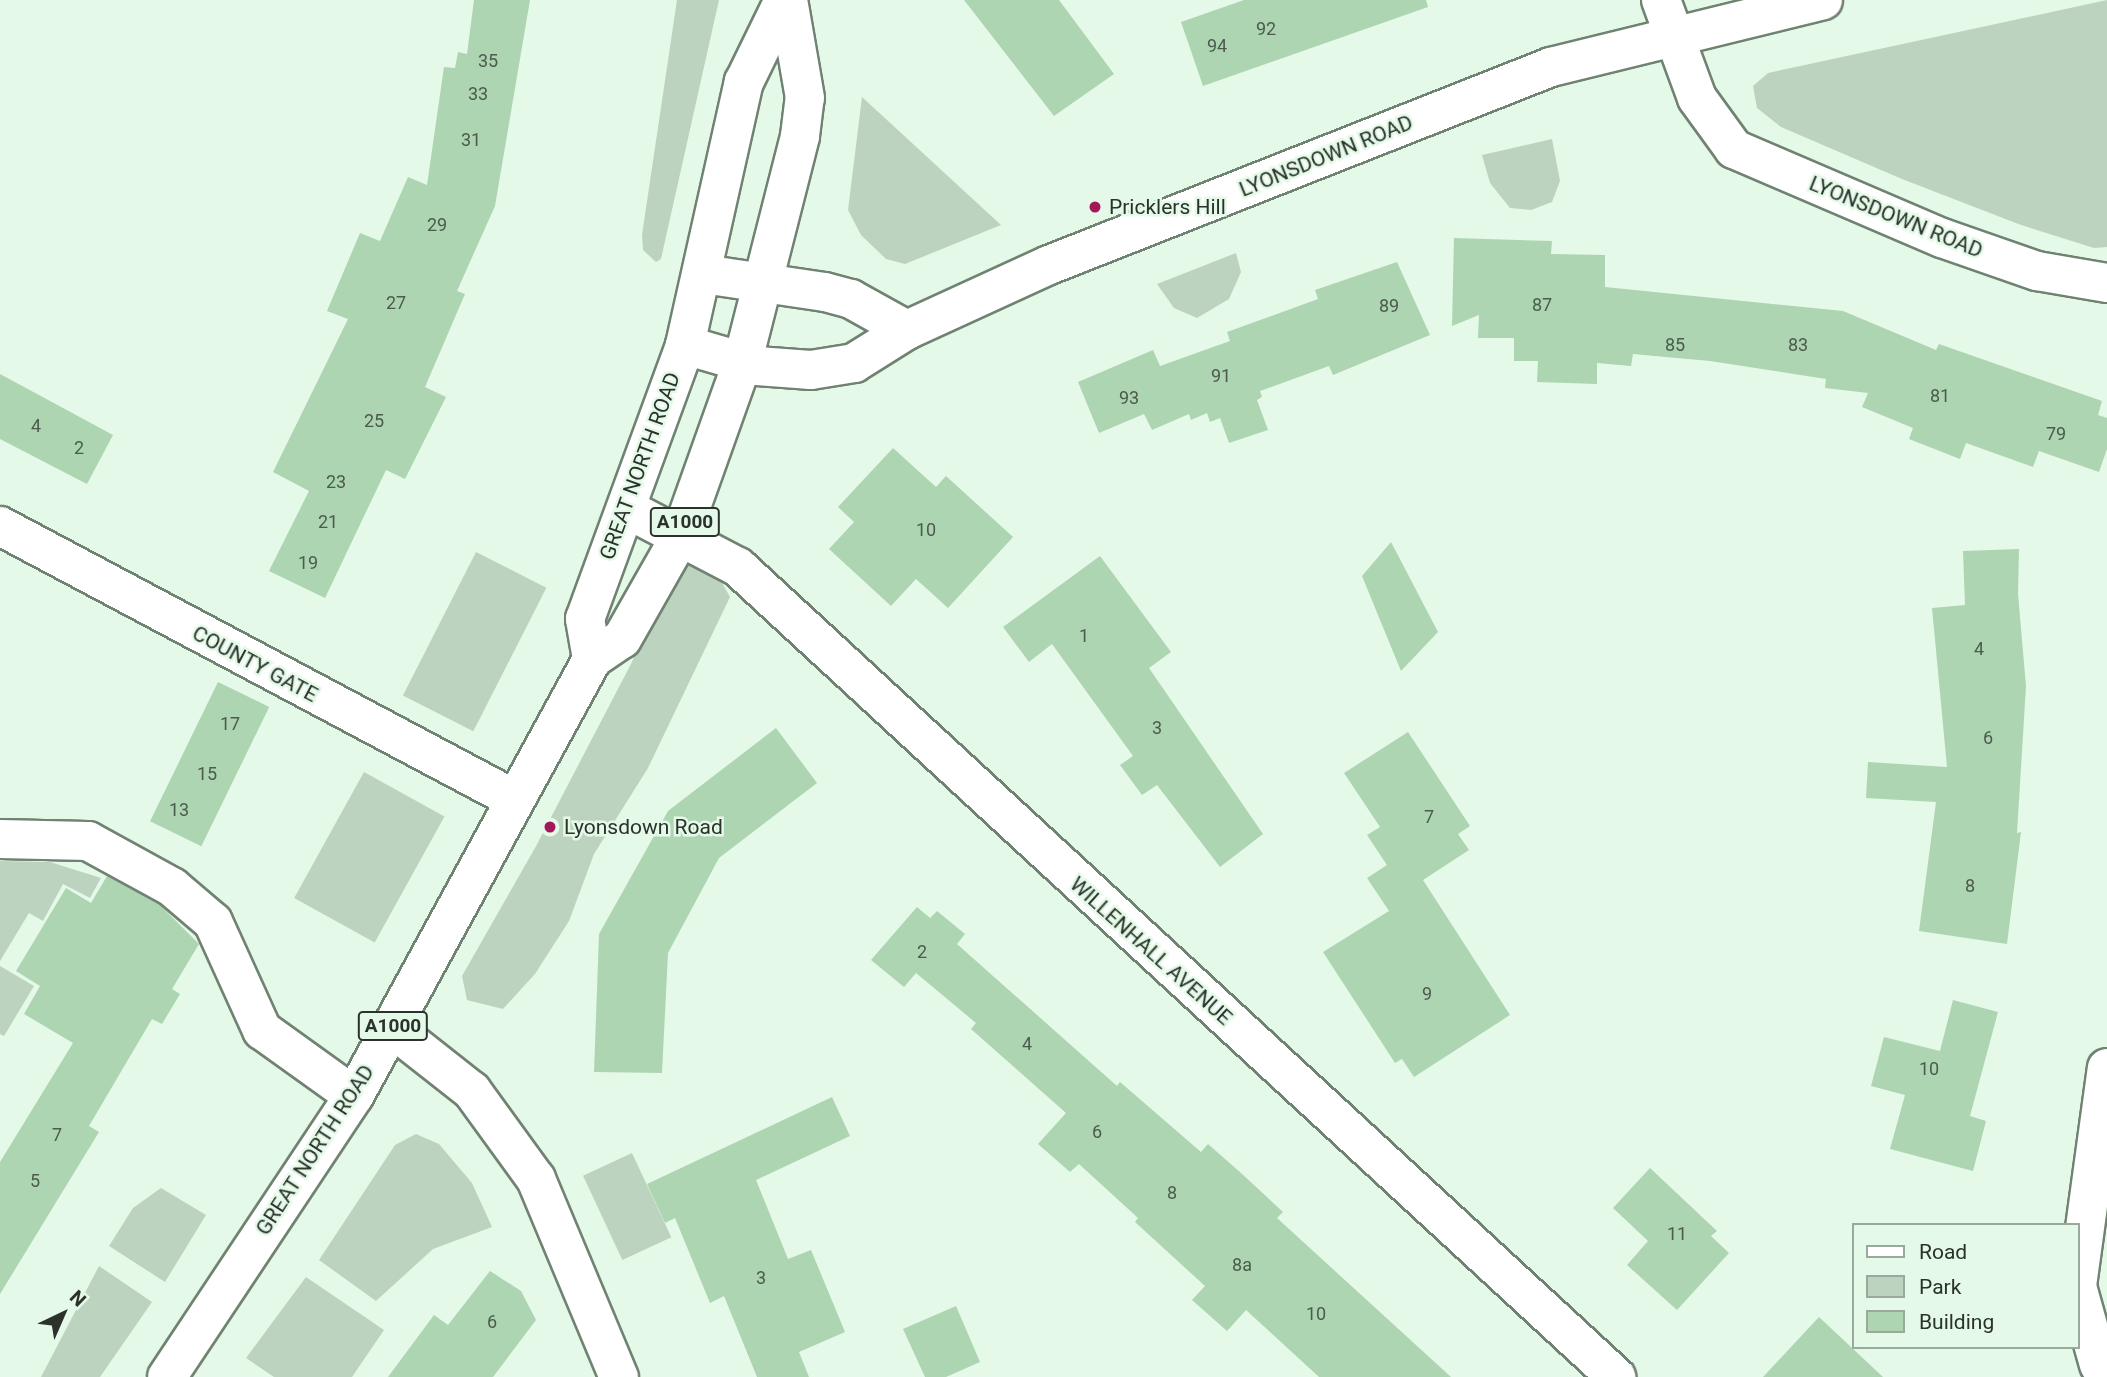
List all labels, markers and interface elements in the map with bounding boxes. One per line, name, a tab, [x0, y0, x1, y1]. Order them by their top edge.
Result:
house number: 92	[1256, 18, 1276, 40]
house number: 94	[1207, 35, 1227, 57]
house number: 35	[478, 50, 498, 72]
house number: 33	[468, 83, 488, 105]
street label: LYONSDOWN ROAD	[1236, 110, 1416, 202]
house number: 31	[461, 129, 481, 151]
street label: LYONSDOWN ROAD	[1806, 171, 1986, 263]
place label: Pricklers Hill	[1109, 194, 1226, 220]
marker: Pricklers Hill	[1087, 199, 1103, 215]
house number: 29	[427, 214, 447, 236]
house number: 27	[386, 292, 406, 314]
house number: 87	[1532, 294, 1552, 316]
house number: 89	[1379, 295, 1399, 317]
house number: 85	[1665, 334, 1685, 356]
house number: 83	[1788, 334, 1808, 356]
house number: 91	[1211, 365, 1231, 387]
street label: GREAT NORTH ROAD	[594, 369, 686, 563]
house number: 81	[1930, 385, 1950, 407]
house number: 93	[1119, 387, 1139, 409]
house number: 25	[364, 410, 384, 432]
house number: 4	[31, 415, 41, 437]
house number: 79	[2046, 423, 2066, 445]
house number: 2	[74, 437, 84, 459]
house number: 23	[326, 471, 346, 493]
road number: A1000	[648, 506, 722, 538]
house number: 21	[318, 511, 338, 533]
house number: 10	[916, 519, 936, 541]
house number: 19	[298, 552, 318, 574]
street label: COUNTY GATE	[188, 620, 322, 708]
house number: 1	[1079, 625, 1089, 647]
house number: 4	[1974, 638, 1984, 660]
house number: 17	[220, 713, 240, 735]
house number: 3	[1152, 717, 1162, 739]
house number: 6	[1983, 727, 1993, 749]
house number: 15	[197, 763, 217, 785]
house number: 13	[169, 799, 189, 821]
house number: 7	[1424, 806, 1434, 828]
place label: Lyonsdown Road	[564, 814, 723, 840]
marker: Lyonsdown Road	[542, 819, 558, 835]
street label: WILLENHALL AVENUE	[1065, 872, 1237, 1030]
house number: 8	[1965, 875, 1975, 897]
house number: 2	[917, 941, 927, 963]
house number: 9	[1422, 983, 1432, 1005]
road number: A1000	[356, 1010, 430, 1042]
house number: 4	[1022, 1033, 1032, 1055]
house number: 10	[1919, 1058, 1939, 1080]
street label: GREAT NORTH ROAD	[250, 1060, 380, 1240]
house number: 6	[1092, 1121, 1102, 1143]
house number: 7	[52, 1124, 62, 1146]
house number: 5	[30, 1170, 40, 1192]
house number: 8	[1167, 1182, 1177, 1204]
house number: 11	[1667, 1223, 1687, 1245]
legend	[1852, 1223, 2079, 1349]
text: Road	[1919, 1240, 1967, 1264]
house number: 8a	[1232, 1254, 1252, 1276]
house number: 3	[756, 1267, 766, 1289]
text: Park	[1919, 1275, 1961, 1299]
north arrow	[28, 1279, 98, 1349]
text: N	[65, 1286, 91, 1311]
house number: 10	[1306, 1303, 1326, 1325]
text: Building	[1919, 1310, 1994, 1334]
house number: 6	[487, 1311, 497, 1333]

